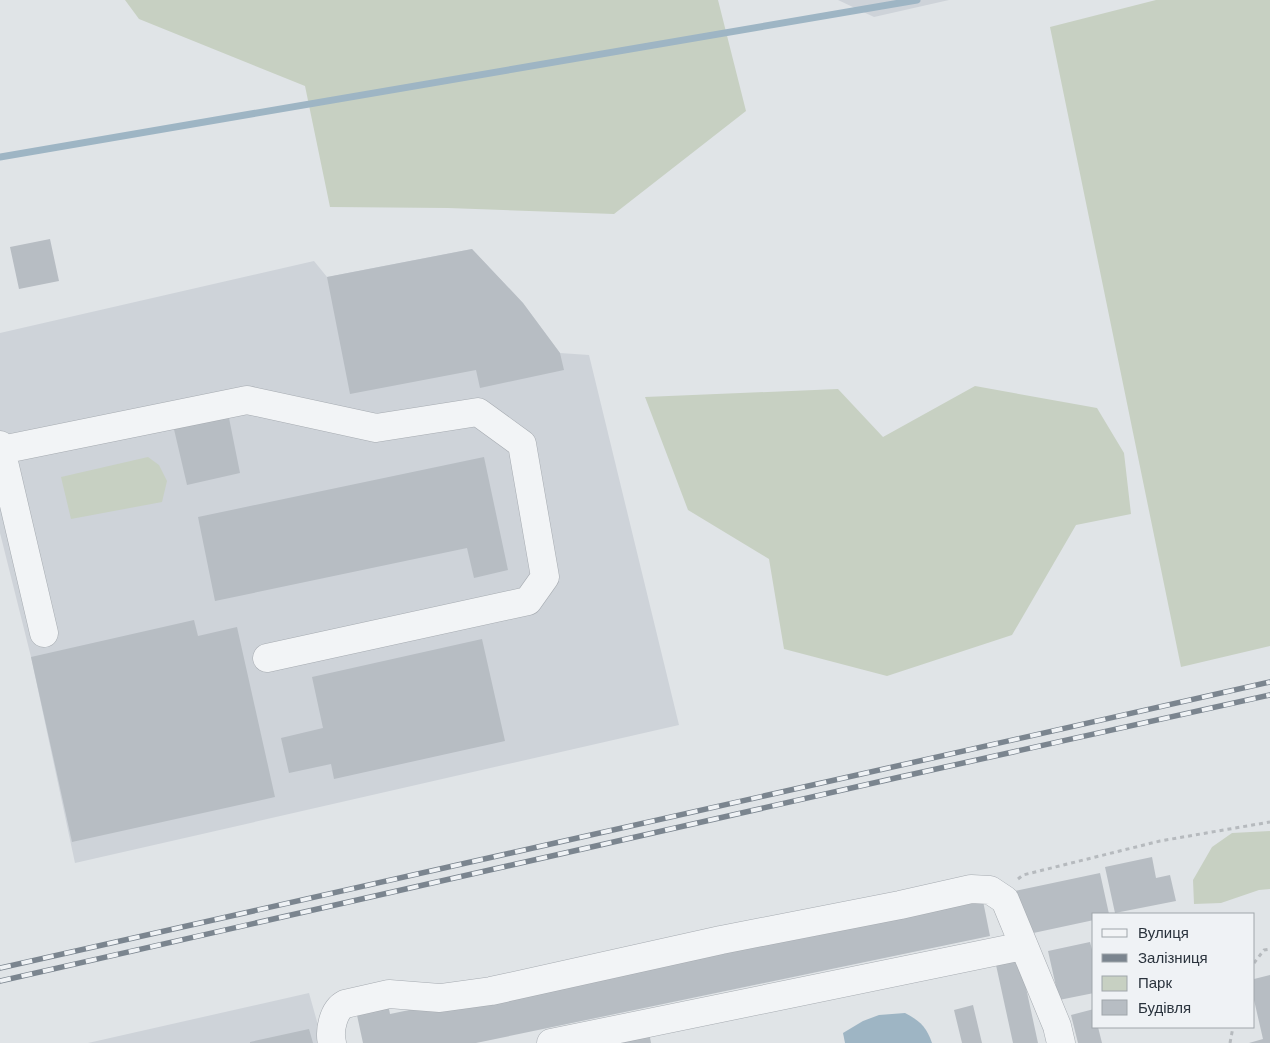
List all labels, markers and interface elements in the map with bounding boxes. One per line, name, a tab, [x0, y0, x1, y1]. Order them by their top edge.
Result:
legend	[1092, 913, 1255, 1028]
text: Вулиця	[1138, 923, 1189, 943]
text: Залізниця	[1138, 948, 1208, 968]
text: Парк	[1138, 973, 1172, 993]
text: Будівля	[1138, 998, 1191, 1018]

